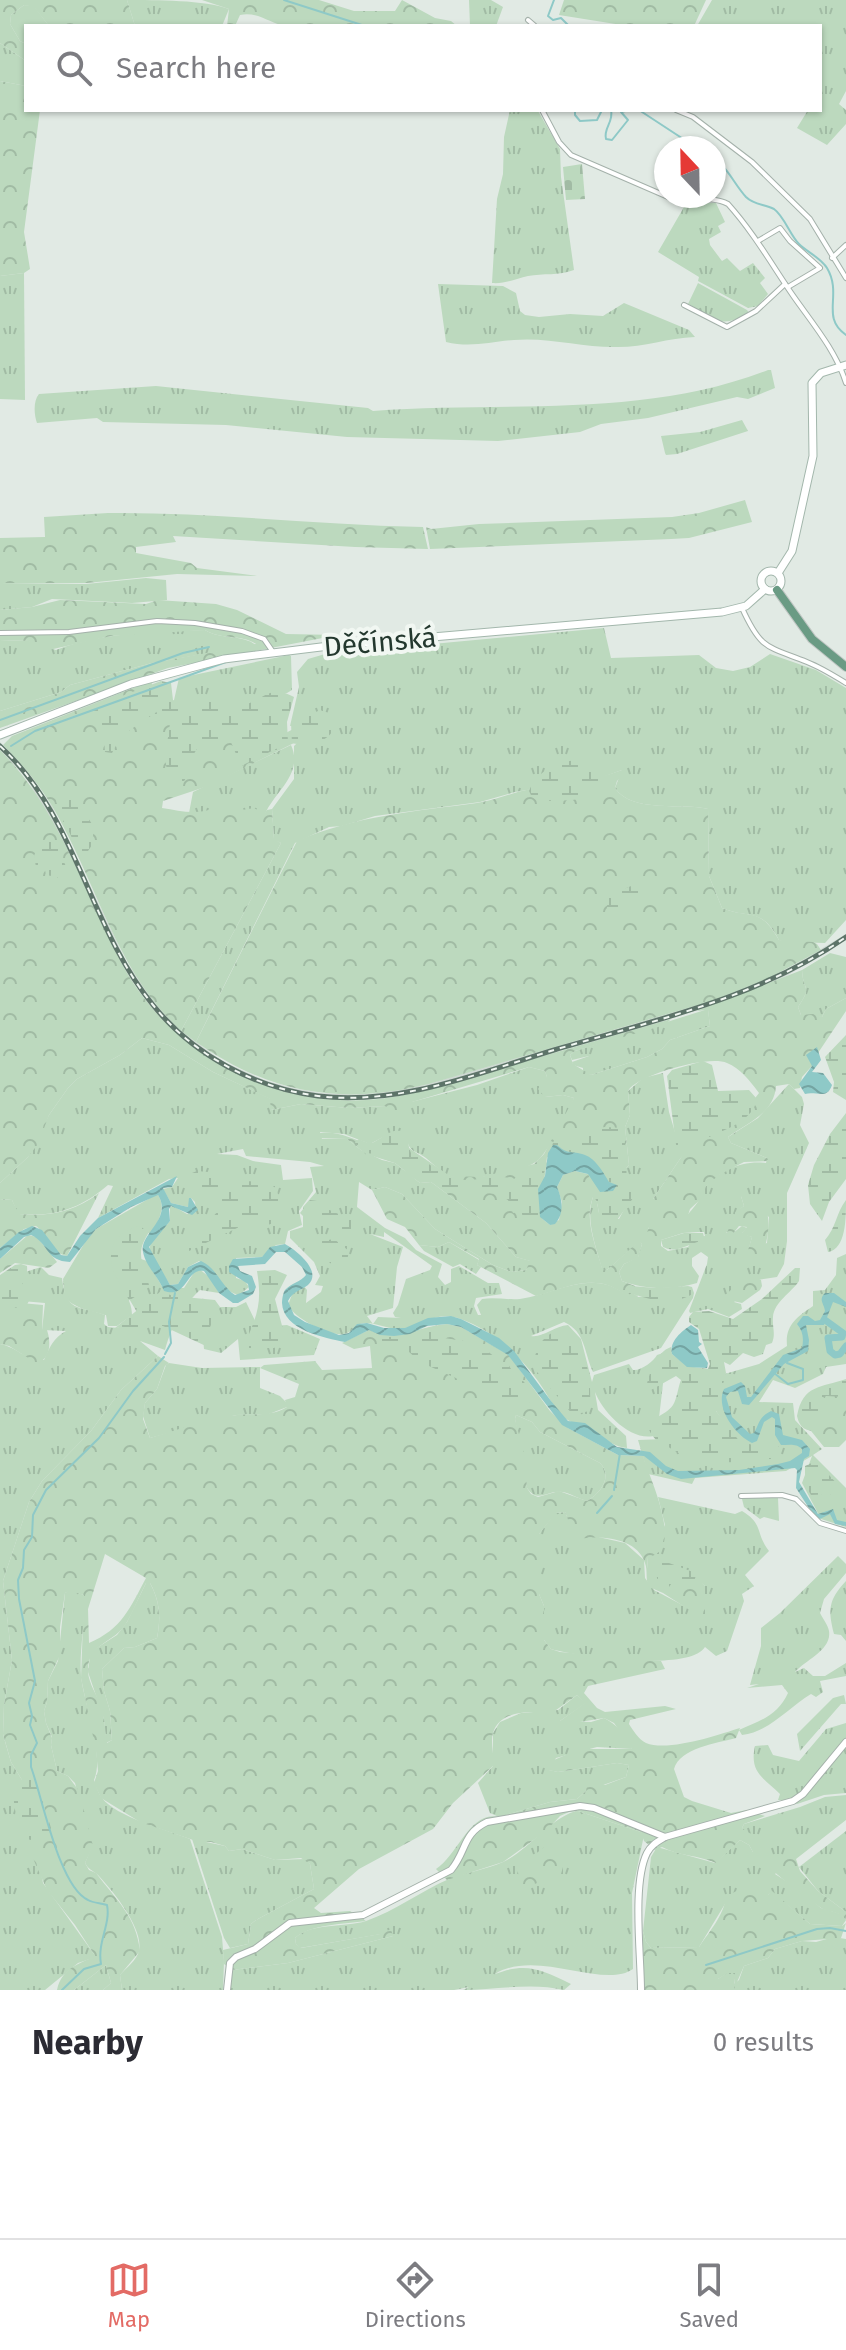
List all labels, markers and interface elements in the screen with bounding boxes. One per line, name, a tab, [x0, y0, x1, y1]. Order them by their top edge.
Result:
search box	[24, 24, 822, 112]
icon: search	[52, 46, 96, 90]
text: Search here	[116, 50, 276, 86]
north arrow	[654, 136, 726, 208]
street label: Děčínská	[322, 621, 438, 663]
text: Nearby	[32, 2022, 143, 2063]
text: 0 results	[713, 2027, 814, 2058]
tab: Map	[107, 2258, 151, 2333]
tab: Directions	[365, 2258, 466, 2333]
tab: Saved	[680, 2258, 739, 2333]

